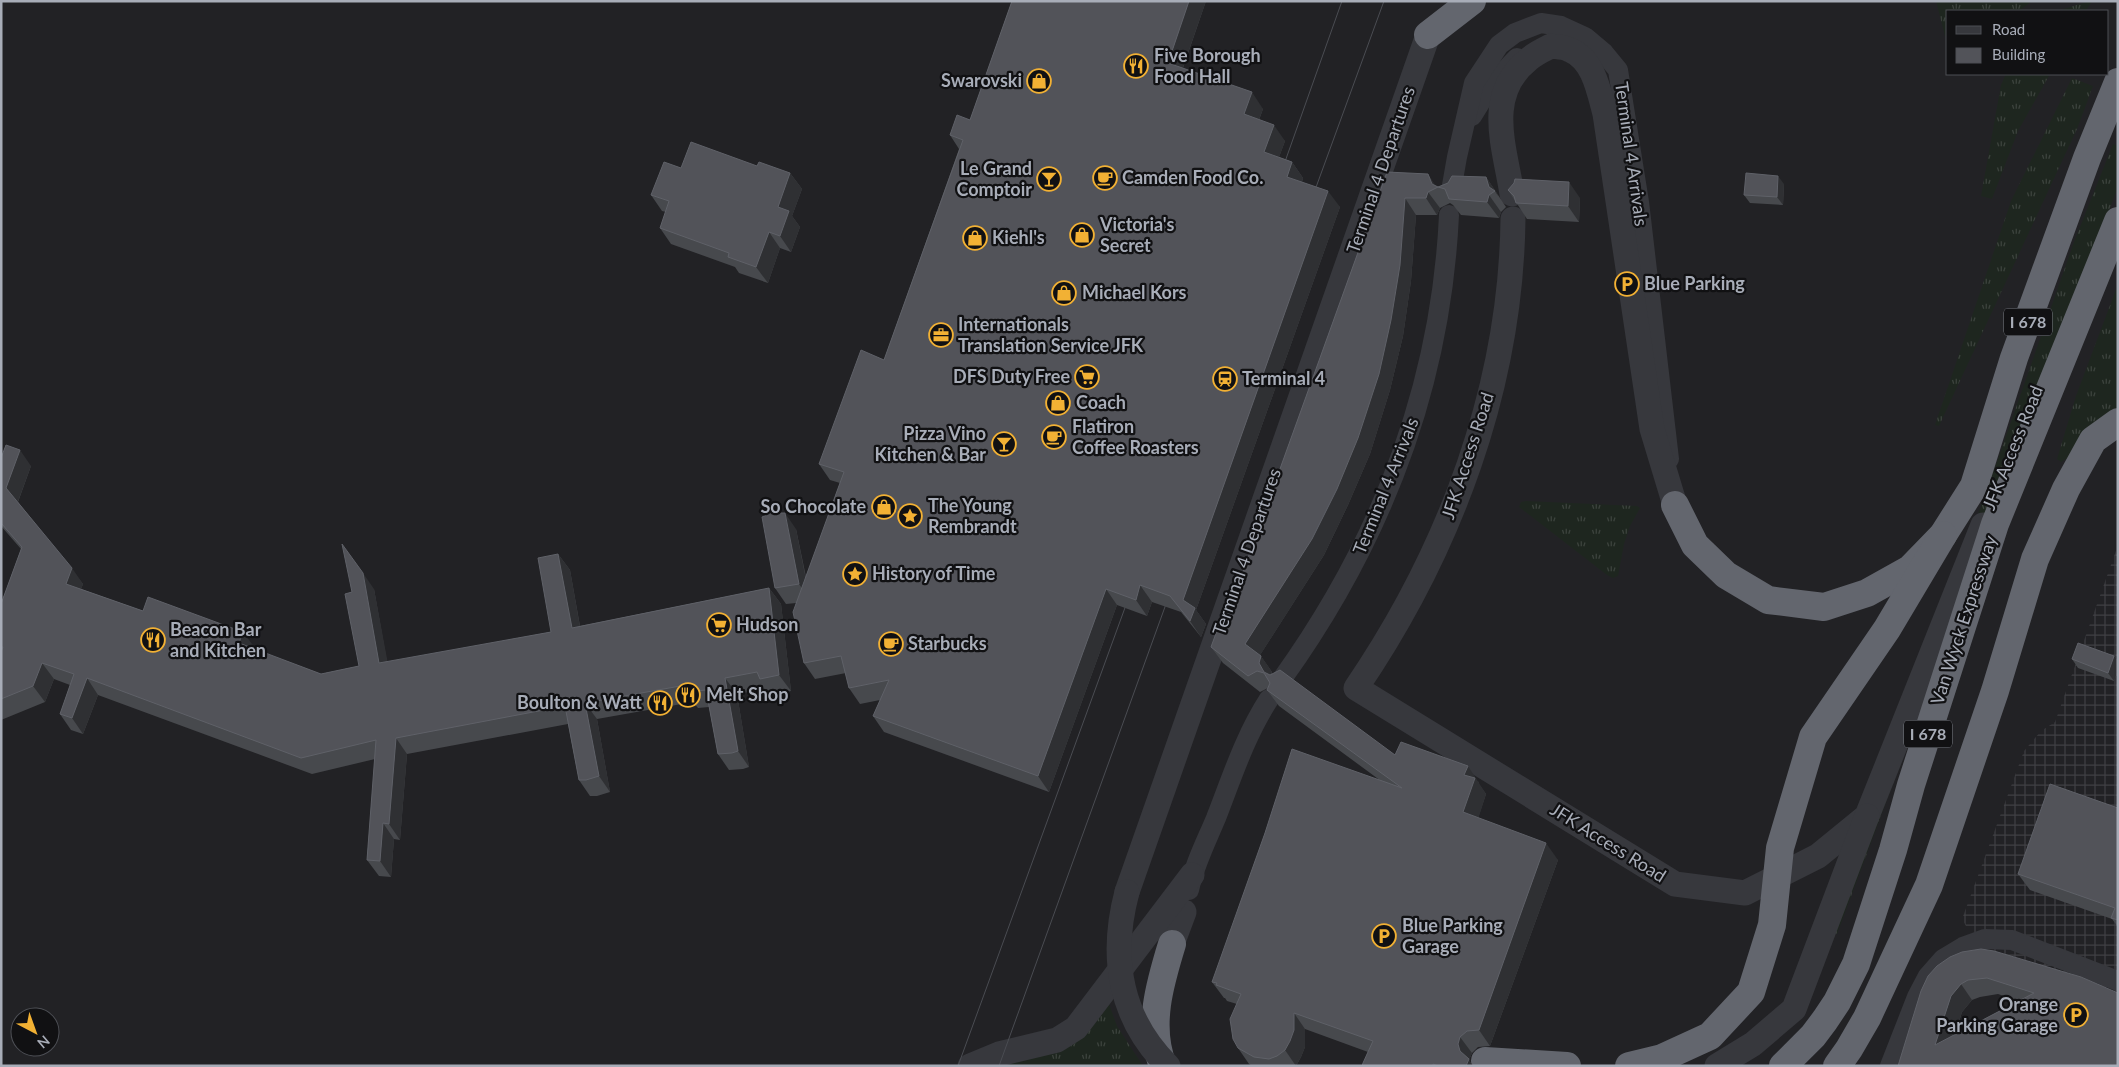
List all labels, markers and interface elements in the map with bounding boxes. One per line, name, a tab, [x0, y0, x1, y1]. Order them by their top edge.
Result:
legend	[1946, 10, 2109, 75]
text: Road	[1992, 20, 2025, 38]
place label: Five Borough Food Hall	[1154, 44, 1261, 87]
text: Building	[1992, 45, 2045, 63]
restaurant icon: Five Borough Food Hall	[1123, 53, 1149, 79]
shop icon: Swarovski	[1026, 68, 1052, 94]
place label: Swarovski	[941, 69, 1022, 91]
street label: Terminal 4 Arrivals	[1611, 80, 1653, 228]
street label: Terminal 4 Departures	[1341, 83, 1419, 256]
place label: Le Grand Comptoir	[957, 157, 1032, 200]
cafe icon: Camden Food Co.	[1092, 165, 1118, 191]
bar icon: Le Grand Comptoir	[1036, 166, 1062, 192]
place label: Camden Food Co.	[1122, 166, 1263, 188]
place label: Victoria's Secret	[1099, 213, 1174, 256]
shop icon: Victoria's Secret	[1069, 222, 1095, 248]
shop icon: Kiehl's	[962, 225, 988, 251]
place label: Kiehl's	[992, 226, 1045, 248]
parking icon: Blue Parking	[1614, 271, 1640, 297]
place label: Blue Parking	[1644, 272, 1745, 294]
shop icon: Michael Kors	[1051, 280, 1077, 306]
place label: Michael Kors	[1082, 281, 1187, 303]
road number: I 678	[2004, 308, 2052, 336]
place label: Internationals Translation Service JFK	[958, 313, 1144, 356]
office icon: Internationals Translation Service JFK	[928, 322, 954, 348]
supermarket icon: DFS Duty Free	[1074, 364, 1100, 390]
place label: DFS Duty Free	[953, 365, 1070, 387]
station icon: Terminal 4	[1212, 366, 1238, 392]
place label: Terminal 4	[1242, 367, 1325, 389]
street label: JFK Access Road	[1977, 382, 2047, 513]
street label: JFK Access Road	[1436, 389, 1498, 522]
shop icon: Coach	[1045, 390, 1071, 416]
place label: Coach	[1076, 391, 1126, 413]
street label: Terminal 4 Arrivals	[1348, 414, 1423, 557]
place label: Flatiron Coffee Roasters	[1072, 415, 1199, 458]
place label: Pizza Vino Kitchen & Bar	[875, 422, 986, 465]
cafe icon: Flatiron Coffee Roasters	[1041, 424, 1067, 450]
bar icon: Pizza Vino Kitchen & Bar	[991, 431, 1017, 457]
street label: Terminal 4 Departures	[1207, 465, 1285, 638]
shop icon: So Chocolate	[871, 494, 897, 520]
place label: The Young Rembrandt	[928, 494, 1017, 537]
place label: So Chocolate	[760, 495, 866, 517]
place icon: The Young Rembrandt	[897, 503, 923, 529]
street label: Van Wyck Expressway	[1925, 532, 2001, 707]
place icon: History of Time	[842, 561, 868, 587]
place label: History of Time	[872, 562, 996, 584]
supermarket icon: Hudson	[706, 612, 732, 638]
place label: Hudson	[736, 613, 798, 635]
place label: Beacon Bar and Kitchen	[170, 618, 266, 661]
restaurant icon: Beacon Bar and Kitchen	[140, 627, 166, 653]
cafe icon: Starbucks	[878, 631, 904, 657]
place label: Starbucks	[908, 632, 987, 654]
restaurant icon: Melt Shop	[675, 682, 701, 708]
place label: Melt Shop	[706, 683, 788, 705]
restaurant icon: Boulton & Watt	[647, 690, 673, 716]
place label: Boulton & Watt	[517, 691, 642, 713]
road number: I 678	[1904, 721, 1952, 748]
street label: JFK Access Road	[1547, 798, 1670, 886]
place label: Blue Parking Garage	[1402, 914, 1503, 957]
parking icon: Blue Parking Garage	[1371, 923, 1397, 949]
place label: Orange Parking Garage	[1936, 993, 2058, 1036]
parking icon: Orange Parking Garage	[2063, 1002, 2089, 1028]
north arrow	[10, 1007, 60, 1057]
text: N	[34, 1032, 54, 1052]

